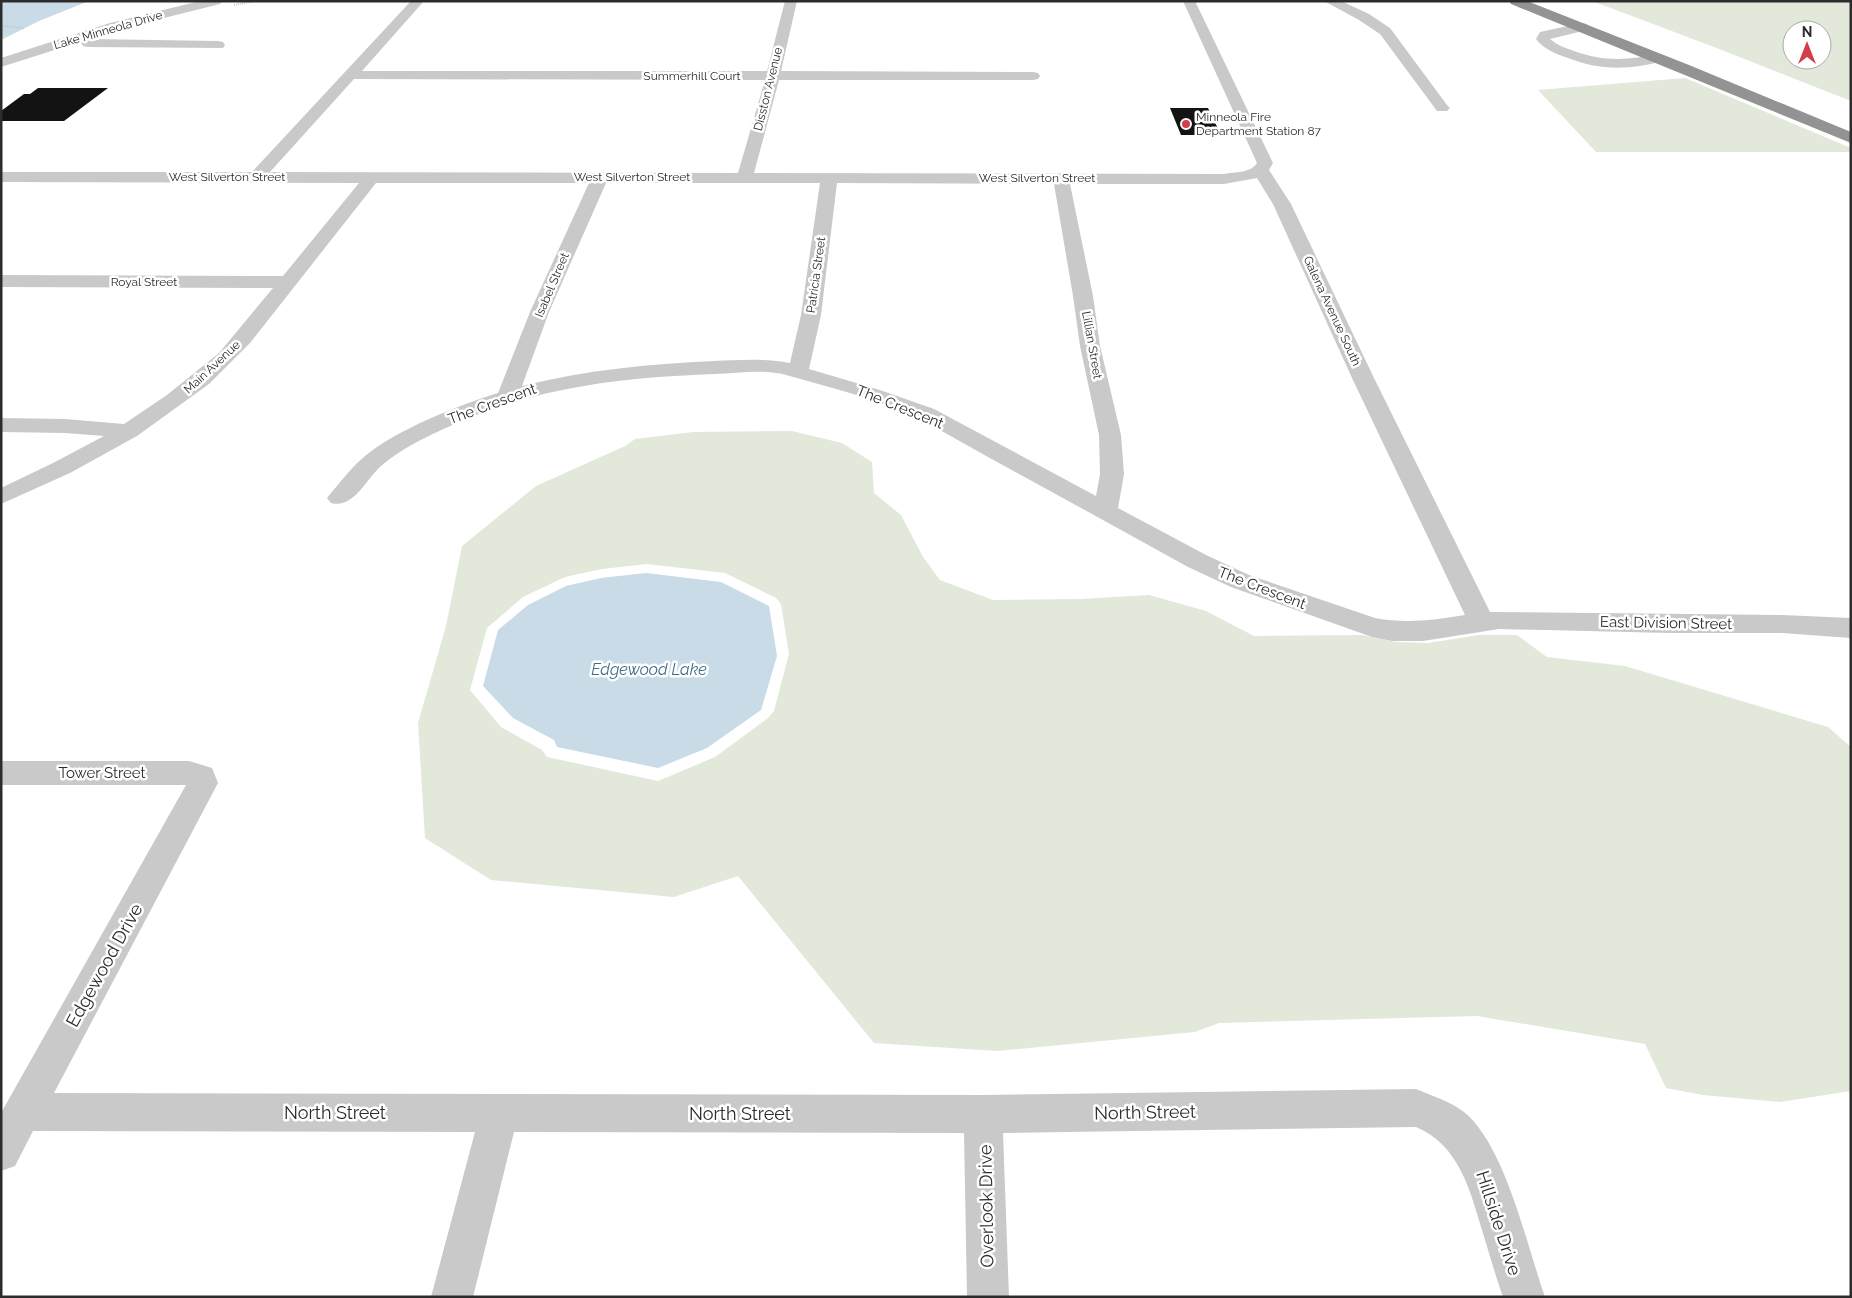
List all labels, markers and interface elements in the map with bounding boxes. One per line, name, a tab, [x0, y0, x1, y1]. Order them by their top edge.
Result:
street label: Lake Minneola Drive	[52, 8, 164, 52]
north arrow	[1782, 20, 1832, 70]
text: N	[1802, 24, 1812, 40]
street label: Disston Avenue	[751, 46, 785, 132]
street label: Summerhill Court	[643, 69, 741, 83]
place label: Minneola Fire Department Station 87	[1196, 110, 1322, 138]
marker: Minneola Fire Department Station 87	[1180, 118, 1192, 130]
street label: West Silverton Street	[169, 170, 285, 184]
street label: West Silverton Street	[574, 170, 690, 184]
street label: West Silverton Street	[979, 171, 1095, 185]
street label: Patricia Street	[804, 236, 828, 314]
street label: Isabel Street	[532, 251, 572, 319]
street label: Galena Avenue South	[1300, 254, 1364, 368]
street label: Royal Street	[111, 275, 177, 289]
street label: Lillian Street	[1079, 310, 1105, 380]
street label: Main Avenue	[181, 338, 243, 396]
street label: The Crescent	[445, 380, 539, 428]
street label: The Crescent	[854, 381, 946, 433]
street label: The Crescent	[1216, 563, 1308, 613]
street label: East Division Street	[1600, 613, 1732, 633]
water label: Edgewood Lake	[591, 660, 707, 679]
street label: Tower Street	[58, 764, 146, 782]
street label: Edgewood Drive	[61, 899, 147, 1030]
street label: North Street	[1094, 1101, 1196, 1123]
street label: North Street	[284, 1102, 386, 1123]
street label: North Street	[689, 1103, 791, 1124]
street label: Overlook Drive	[974, 1144, 998, 1268]
street label: Hillside Drive	[1472, 1168, 1526, 1278]

